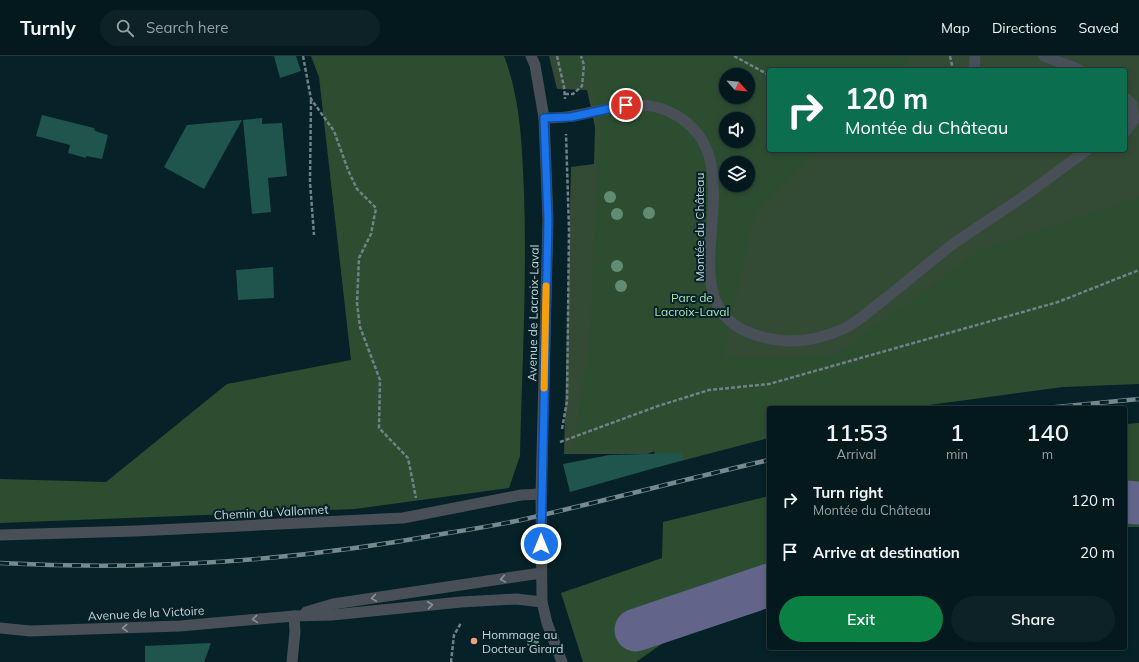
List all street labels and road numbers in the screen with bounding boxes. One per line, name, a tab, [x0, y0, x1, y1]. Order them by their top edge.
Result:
street label: Montée du Château	[692, 173, 707, 282]
street label: Avenue de Lacroix-Laval	[524, 245, 542, 381]
street label: Chemin du Vallonnet	[213, 502, 329, 522]
street label: Avenue de la Victoire	[87, 602, 205, 624]

